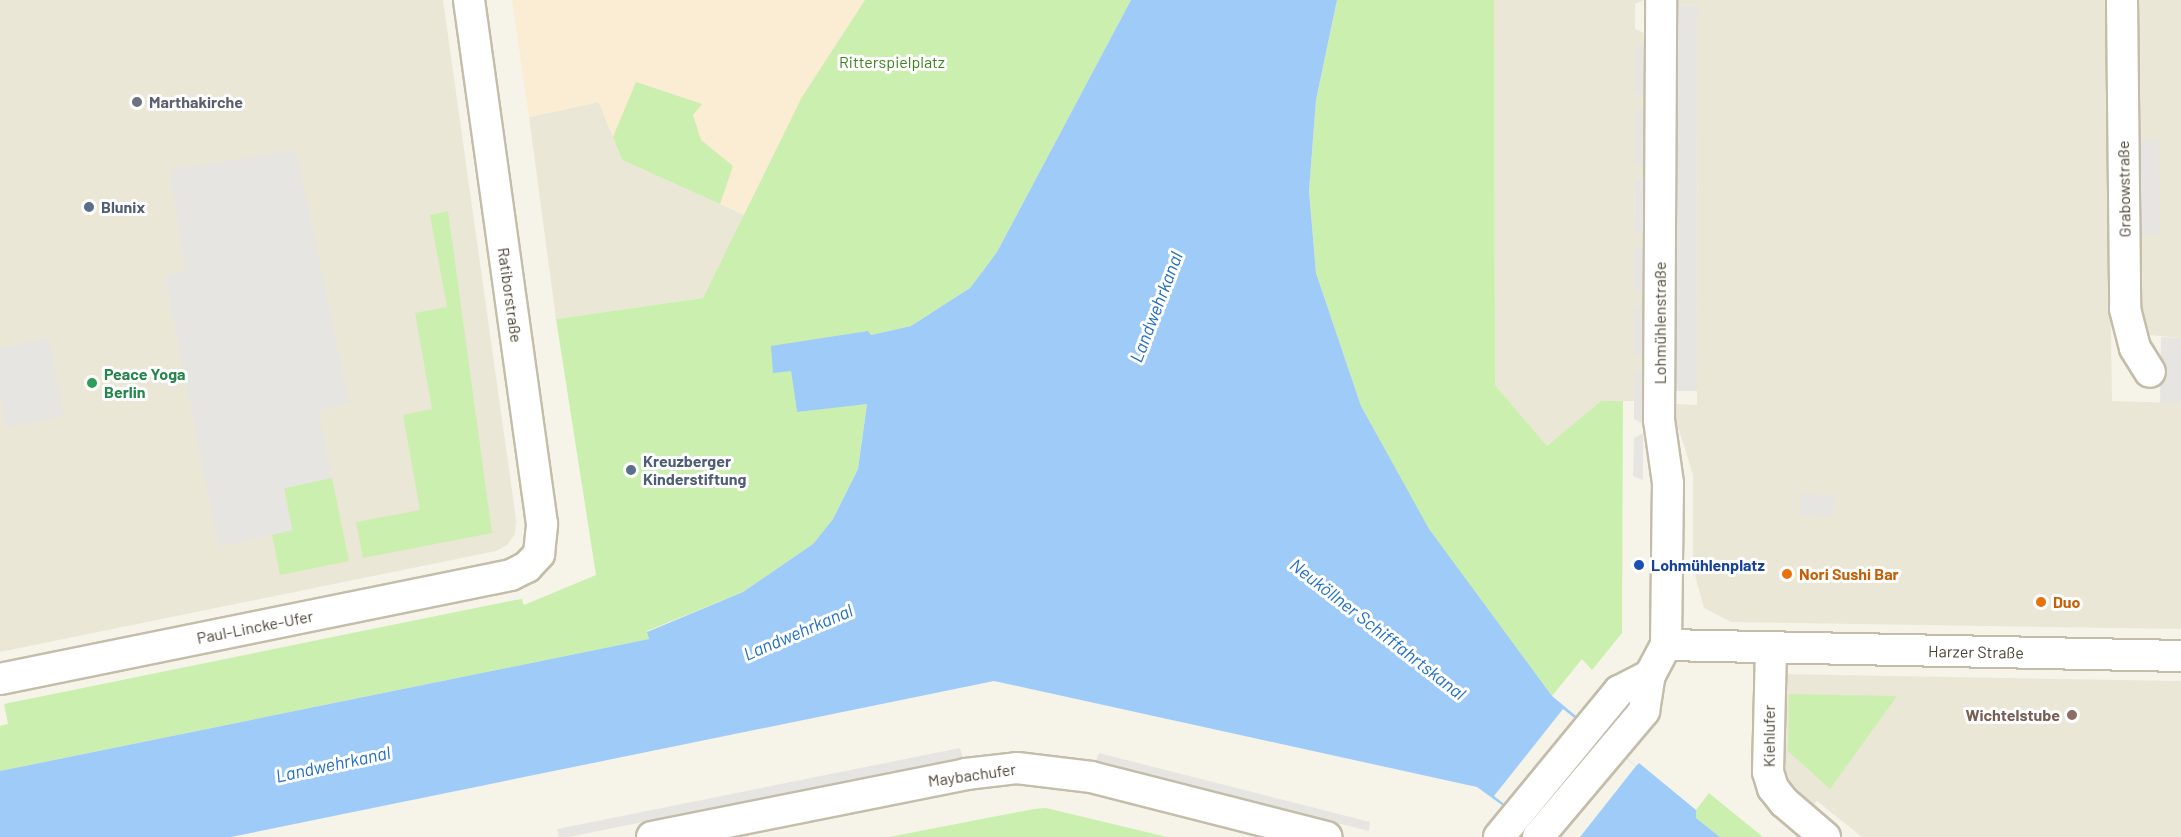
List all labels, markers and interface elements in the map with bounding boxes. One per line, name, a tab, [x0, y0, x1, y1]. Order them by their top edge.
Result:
park label: Ritterspielplatz	[839, 52, 945, 72]
place label: Marthakirche	[149, 92, 243, 112]
marker: Marthakirche	[130, 95, 144, 109]
street label: Grabowstraße	[2114, 140, 2134, 238]
place label: Blunix	[101, 197, 145, 217]
marker: Blunix	[82, 200, 96, 214]
street label: Ratiborstraße	[494, 246, 526, 344]
water label: Landwehrkanal	[1125, 249, 1187, 365]
street label: Lohmühlenstraße	[1650, 262, 1670, 384]
place label: Peace Yoga Berlin	[104, 364, 185, 402]
marker: Peace Yoga Berlin	[85, 376, 99, 390]
place label: Kreuzberger Kinderstiftung	[643, 451, 746, 489]
marker: Kreuzberger Kinderstiftung	[624, 463, 638, 477]
water label: Neuköllner Schifffahrtskanal	[1286, 554, 1470, 704]
place label: Lohmühlenplatz	[1651, 555, 1765, 575]
marker: Lohmühlenplatz	[1632, 558, 1646, 572]
place label: Nori Sushi Bar	[1799, 564, 1899, 584]
marker: Nori Sushi Bar	[1780, 567, 1794, 581]
place label: Duo	[2053, 592, 2080, 612]
marker: Duo	[2034, 595, 2048, 609]
water label: Landwehrkanal	[740, 599, 856, 665]
street label: Paul-Lincke-Ufer	[195, 606, 315, 648]
street label: Harzer Straße	[1928, 642, 2024, 662]
street label: Kiehlufer	[1759, 705, 1779, 767]
place label: Wichtelstube	[1965, 705, 2060, 725]
marker: Wichtelstube	[2065, 708, 2079, 722]
water label: Landwehrkanal	[274, 741, 392, 787]
street label: Maybachufer	[927, 759, 1017, 791]

